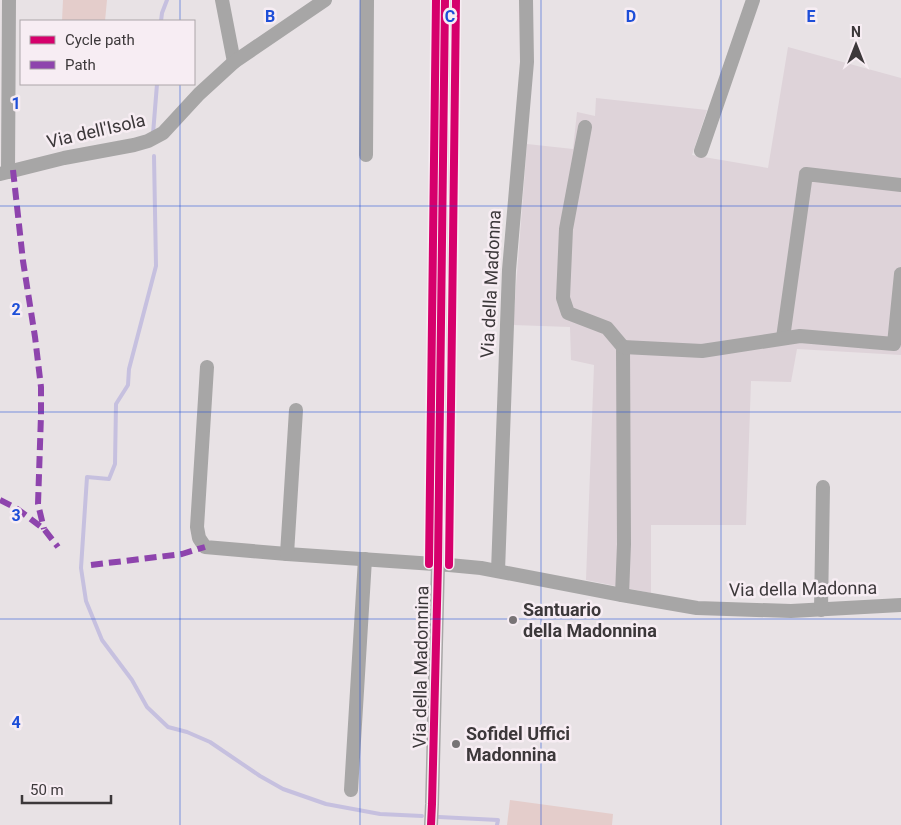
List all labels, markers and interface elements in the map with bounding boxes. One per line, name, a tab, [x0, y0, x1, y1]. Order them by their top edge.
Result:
text: B	[265, 7, 275, 26]
text: C	[445, 7, 455, 26]
text: D	[626, 7, 636, 26]
text: E	[807, 7, 816, 26]
legend	[20, 20, 195, 85]
north arrow	[831, 20, 881, 70]
text: N	[851, 24, 861, 40]
text: Cycle path	[65, 31, 135, 49]
text: Path	[65, 56, 96, 74]
text: 1	[11, 94, 21, 113]
street label: Via dell'Isola	[45, 109, 147, 152]
street label: Via della Madonna	[476, 209, 505, 359]
text: 2	[11, 300, 21, 319]
text: 3	[11, 506, 21, 525]
street label: Via della Madonna	[729, 577, 877, 600]
street label: Via della Madonnina	[409, 585, 432, 749]
place label: Santuario della Madonnina	[523, 599, 657, 641]
marker: Santuario della Madonnina	[507, 614, 519, 626]
text: 4	[11, 713, 21, 732]
place label: Sofidel Uffici Madonnina	[466, 723, 570, 765]
marker: Sofidel Uffici Madonnina	[450, 738, 462, 750]
scale bar	[22, 772, 111, 804]
text: 50 m	[30, 781, 64, 799]

